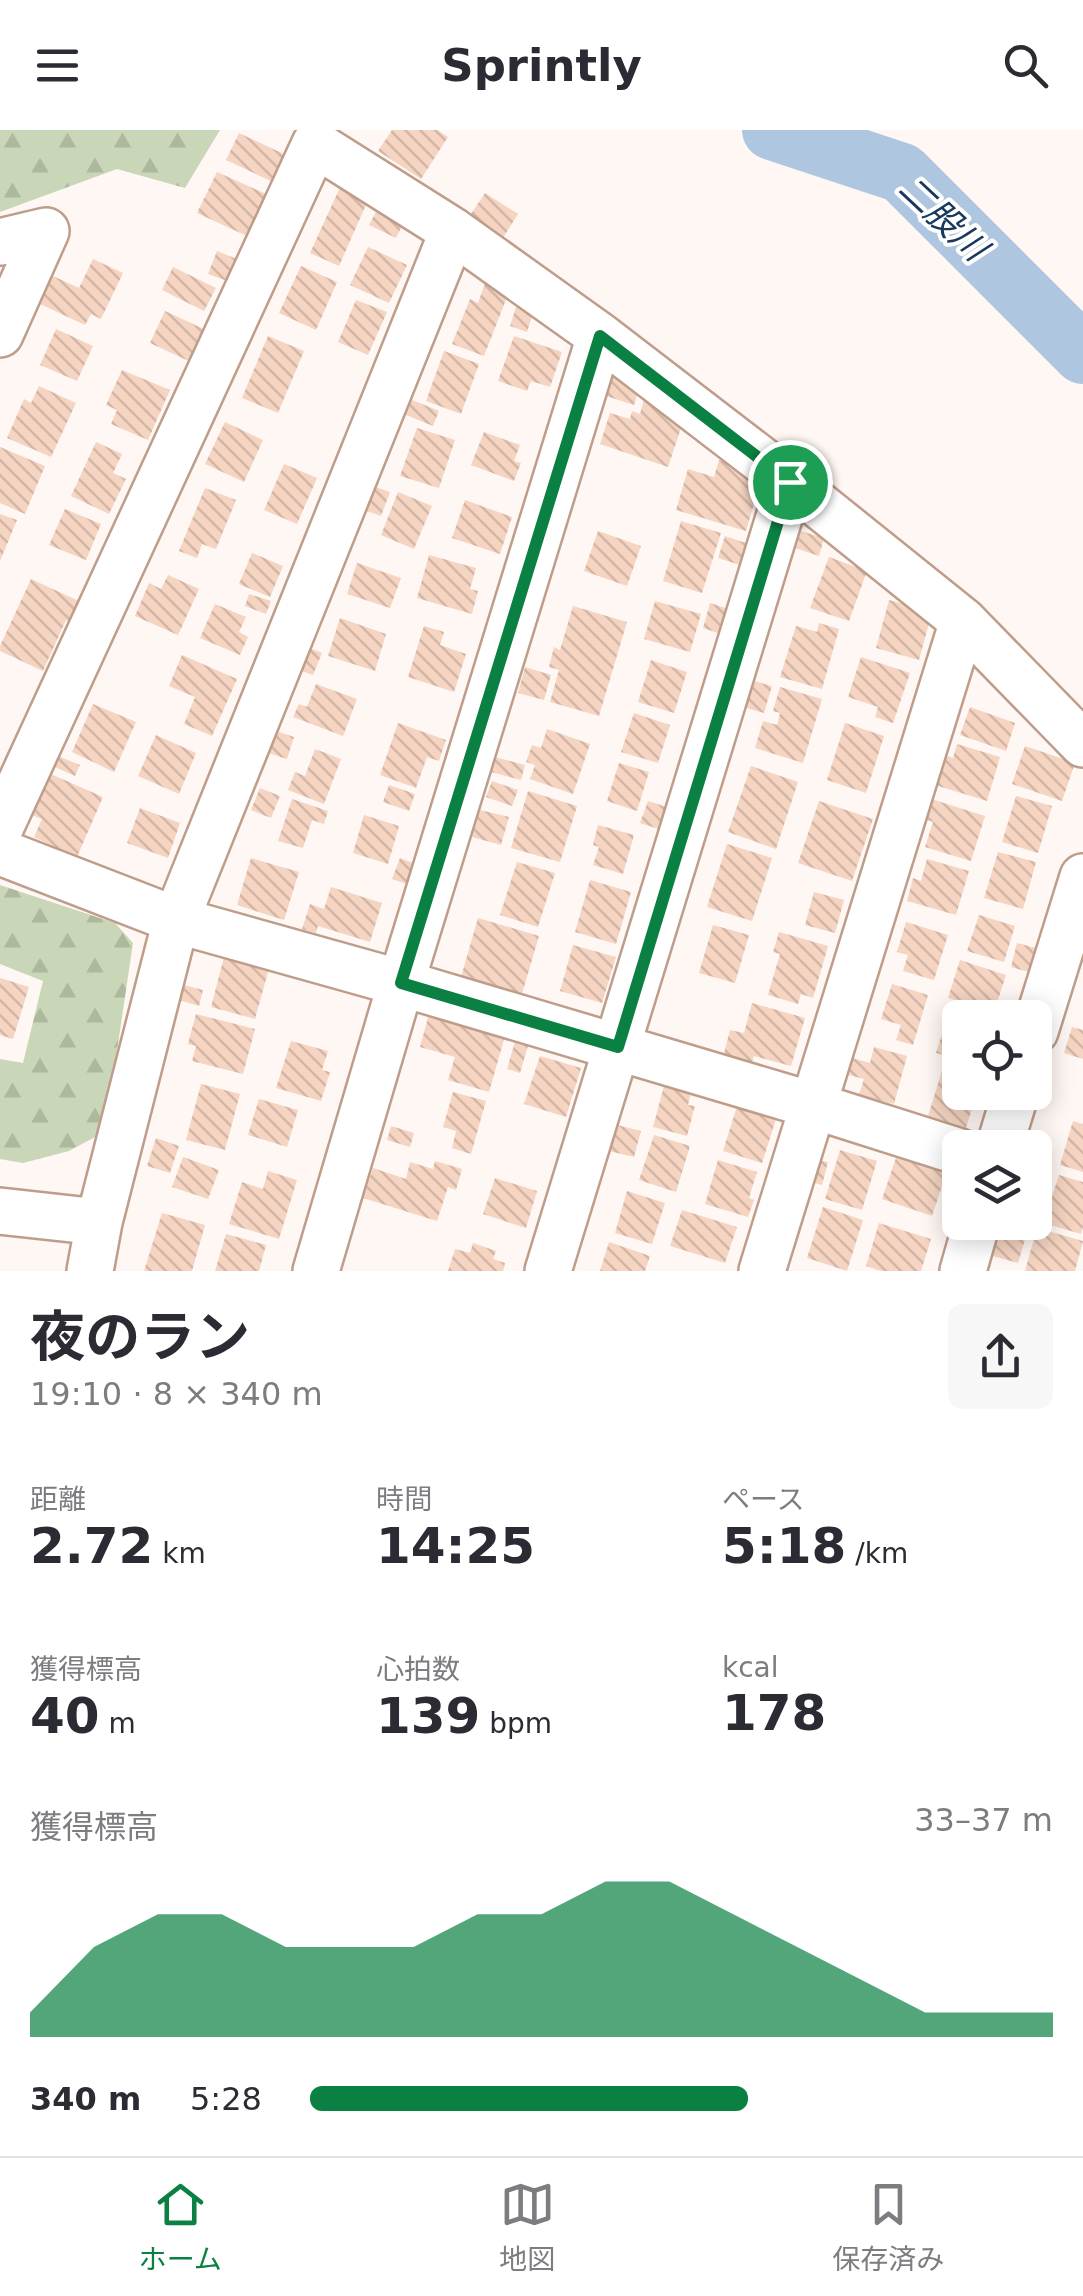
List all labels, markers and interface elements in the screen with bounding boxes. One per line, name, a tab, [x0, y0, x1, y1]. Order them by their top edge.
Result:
icon: menu	[30, 38, 85, 93]
icon: search	[998, 38, 1053, 93]
text: Sprintly	[441, 39, 642, 92]
water label: 二股川	[891, 168, 998, 271]
pin	[748, 440, 833, 525]
icon: arrive	[763, 455, 818, 510]
map controls	[942, 1000, 1052, 1240]
button: locate	[942, 1000, 1052, 1110]
button: layers	[942, 1130, 1052, 1240]
button: share	[948, 1304, 1053, 1409]
text: 夜のラン	[30, 1305, 250, 1369]
text: 19:10 · 8 × 340 m	[30, 1375, 323, 1413]
text: 距離	[30, 1483, 86, 1516]
text: 時間	[376, 1483, 432, 1516]
text: ペース	[722, 1483, 805, 1516]
text: 2.72	[30, 1517, 153, 1575]
text: 14:25	[376, 1517, 535, 1575]
text: 5:18	[722, 1517, 846, 1575]
text: km	[153, 1537, 206, 1570]
text: /km	[846, 1537, 908, 1570]
text: kcal	[722, 1651, 779, 1684]
text: 獲得標高	[30, 1653, 142, 1686]
text: 心拍数	[376, 1653, 460, 1686]
text: 178	[722, 1684, 826, 1742]
text: 40	[30, 1687, 100, 1745]
text: 139	[376, 1687, 480, 1745]
text: m	[100, 1707, 136, 1740]
text: bpm	[480, 1707, 552, 1740]
text: 33–37 m	[914, 1801, 1053, 1839]
text: 獲得標高	[30, 1808, 158, 1846]
text: 340 m	[30, 2080, 141, 2118]
text: 5:28	[190, 2080, 262, 2118]
tab: ホーム	[139, 2177, 222, 2277]
tab: 地図	[499, 2177, 555, 2277]
tab: 保存済み	[832, 2177, 944, 2277]

